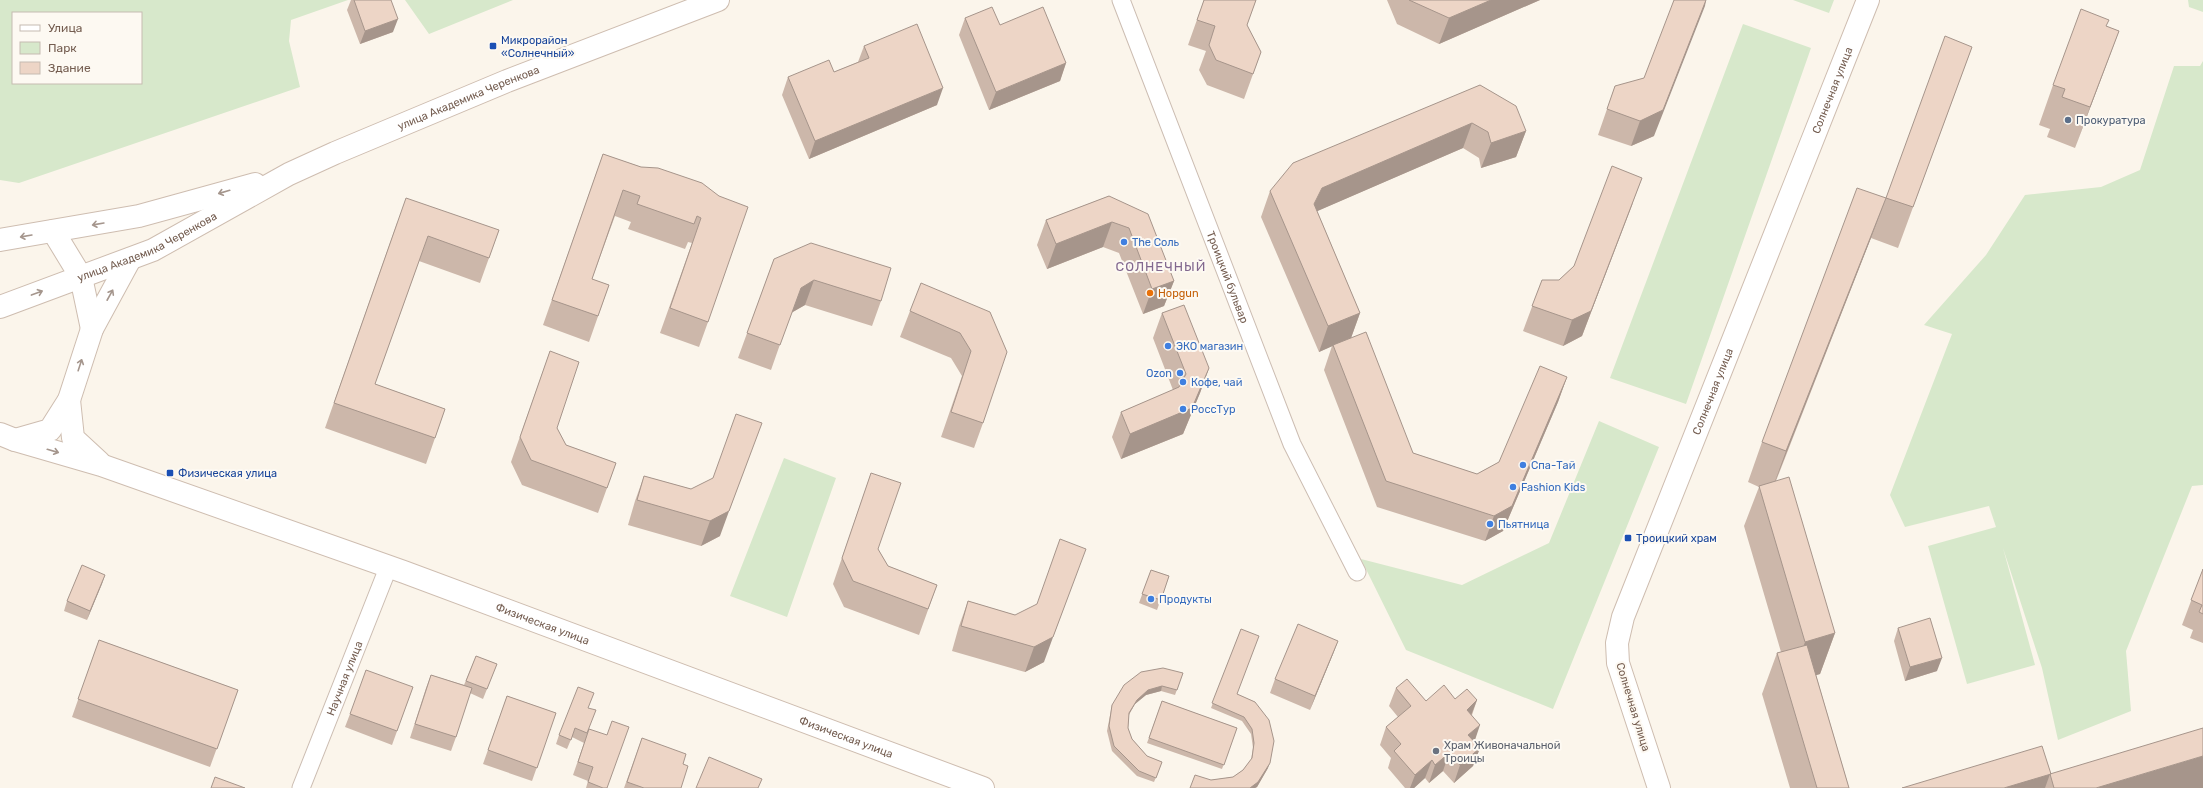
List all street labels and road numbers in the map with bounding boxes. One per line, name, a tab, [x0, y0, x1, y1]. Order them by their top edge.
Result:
street label: Солнечная улица	[1809, 45, 1855, 135]
street label: улица Академика Черенкова	[395, 63, 541, 133]
street label: улица Академика Черенкова	[75, 209, 219, 284]
street label: Троицкий бульвар	[1204, 229, 1251, 325]
street label: Солнечная улица	[1690, 346, 1736, 437]
street label: Физическая улица	[494, 600, 591, 647]
street label: Научная улица	[324, 639, 365, 717]
street label: Солнечная улица	[1613, 661, 1653, 753]
street label: Физическая улица	[797, 714, 895, 760]

